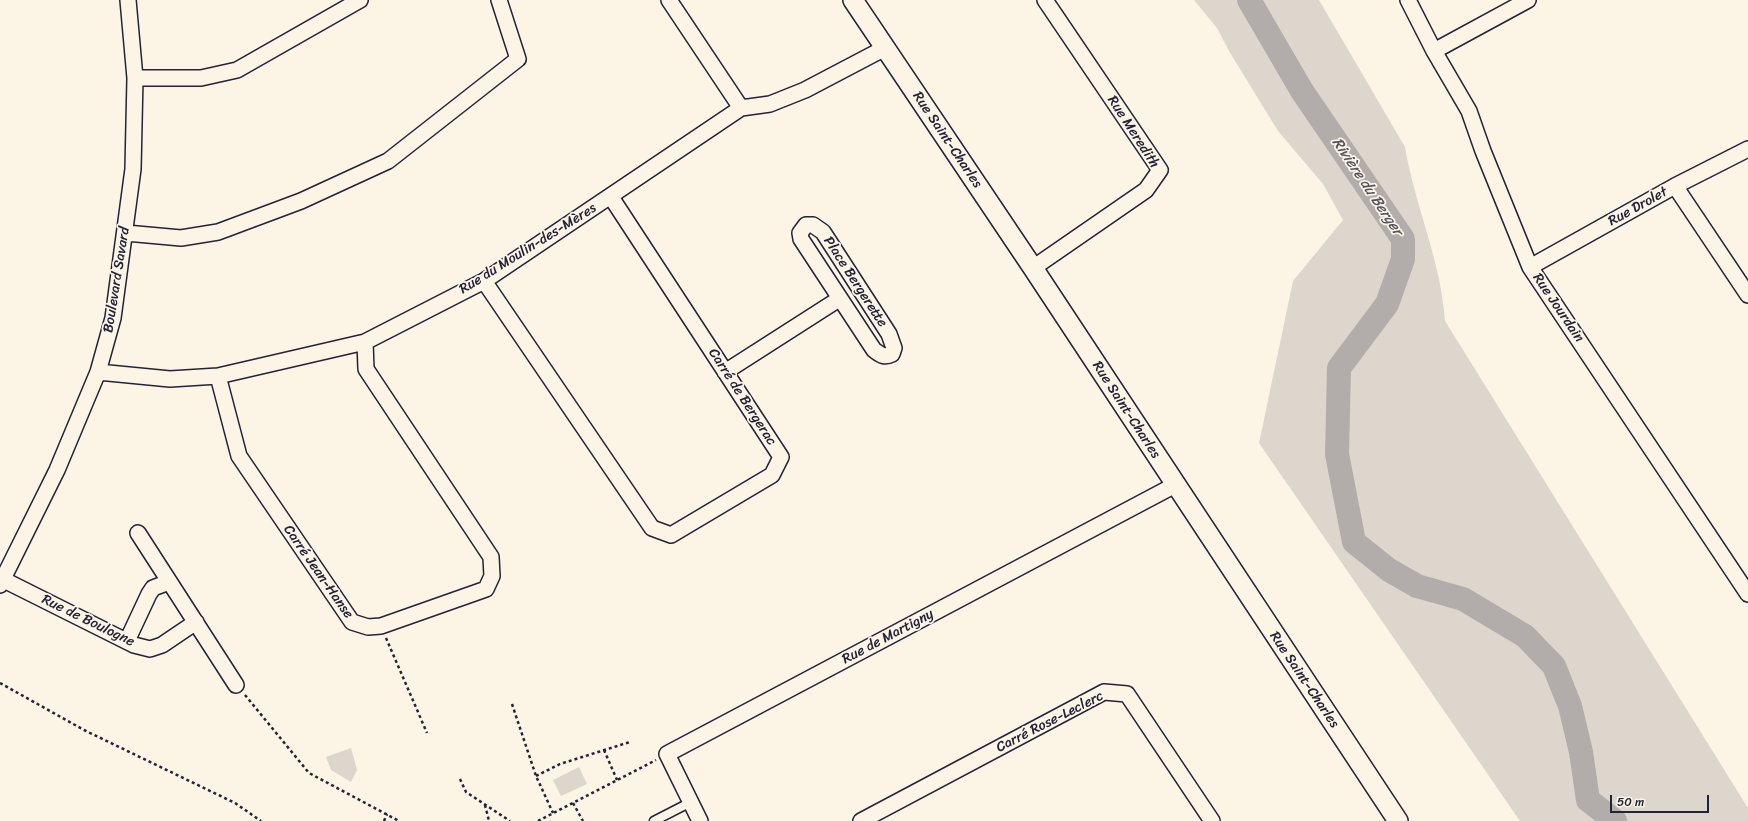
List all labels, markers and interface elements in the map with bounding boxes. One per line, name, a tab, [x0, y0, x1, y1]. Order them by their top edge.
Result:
street label: Rue Saint-Charles	[909, 89, 985, 191]
street label: Rue Meredith	[1103, 93, 1163, 171]
water label: Rivière du Berger	[1328, 135, 1406, 239]
street label: Rue Drolet	[1606, 184, 1670, 230]
street label: Rue du Moulin-des-Mères	[457, 200, 599, 298]
street label: Boulevard Savard	[100, 226, 134, 334]
street label: Place Bergerette	[819, 234, 891, 330]
street label: Rue Jourdain	[1529, 270, 1587, 346]
street label: Carré de Bergerac	[704, 345, 780, 449]
street label: Rue Saint-Charles	[1088, 358, 1164, 462]
street label: Carré Jean-Hanse	[279, 522, 357, 622]
street label: Rue de Boulogne	[39, 591, 137, 651]
street label: Rue de Martigny	[839, 606, 937, 668]
street label: Rue Saint-Charles	[1266, 629, 1342, 731]
street label: Carré Rose-Leclerc	[994, 688, 1106, 756]
scale bar	[1612, 787, 1711, 813]
text: 50 m	[1617, 791, 1644, 813]

